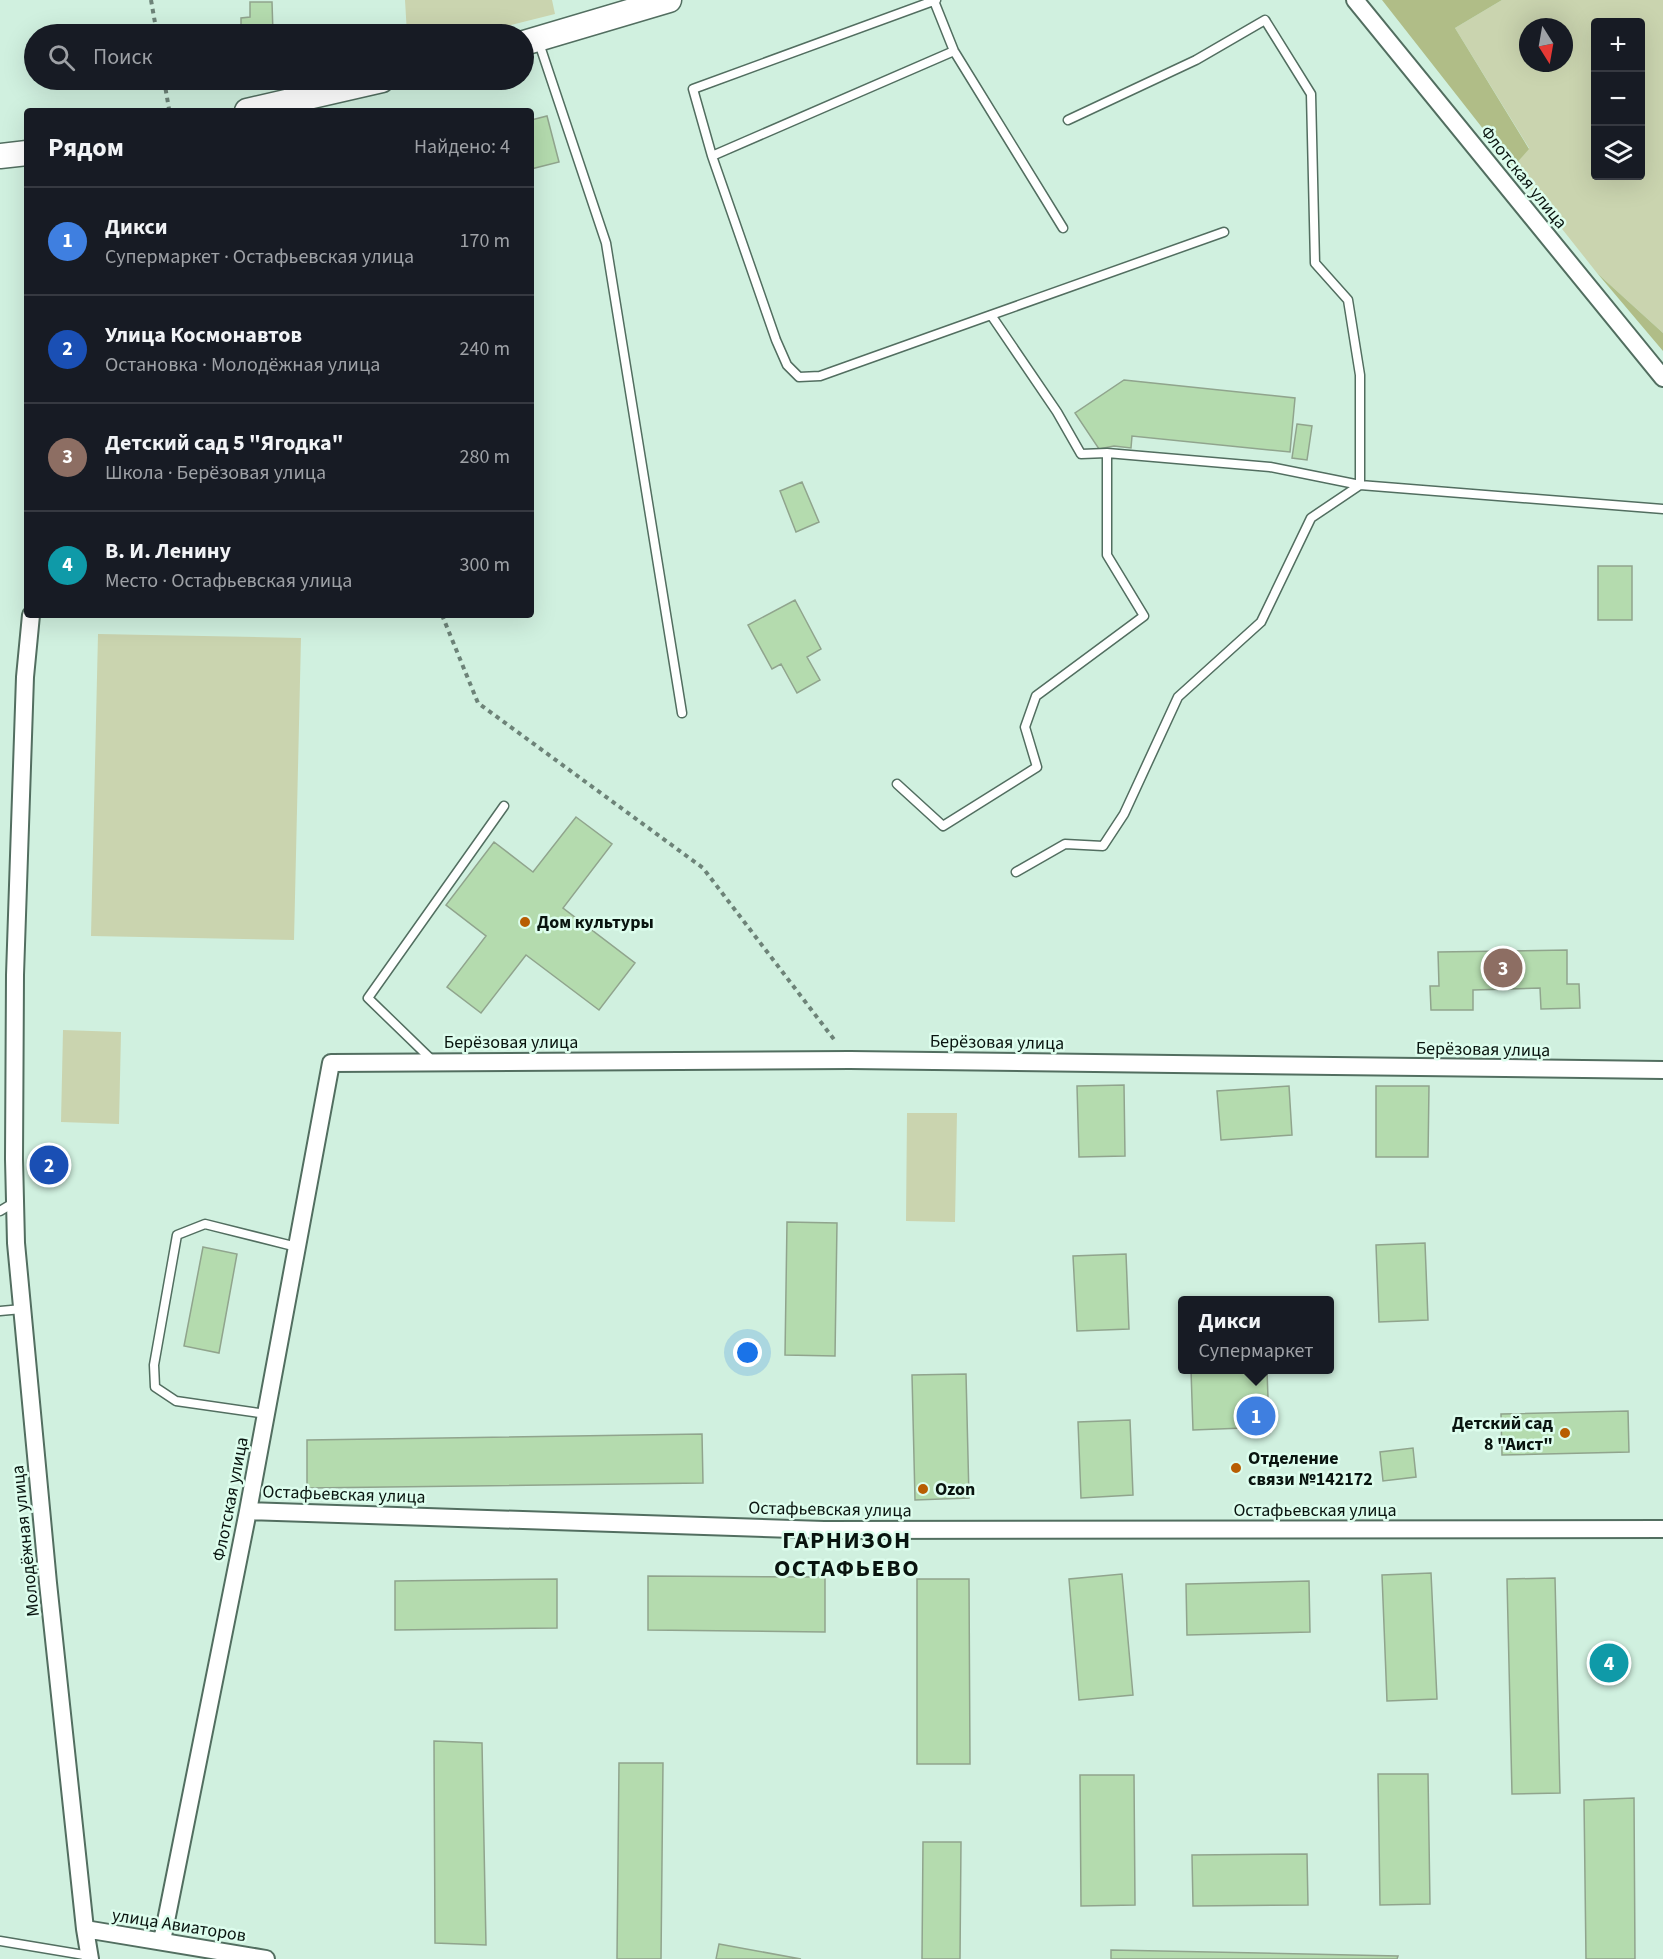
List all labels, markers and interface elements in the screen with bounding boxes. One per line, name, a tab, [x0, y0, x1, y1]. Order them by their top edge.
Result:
north arrow	[1519, 18, 1573, 72]
map controls	[1591, 18, 1645, 180]
button: +	[1591, 18, 1645, 72]
search box	[24, 24, 534, 90]
icon: search	[45, 41, 78, 74]
text: Поиск	[93, 41, 152, 73]
button: −	[1591, 72, 1645, 126]
street label: Флотская улица	[1474, 120, 1573, 234]
button: layers	[1591, 126, 1645, 180]
text: Рядом	[48, 129, 124, 166]
text: Найдено: 4	[414, 133, 510, 161]
text: Дикси	[105, 211, 168, 243]
text: 1	[62, 227, 73, 255]
text: 170 m	[460, 227, 510, 255]
text: Супермаркет · Остафьевская улица	[105, 243, 414, 271]
text: Улица Космонавтов	[105, 319, 302, 351]
text: 2	[62, 335, 73, 363]
text: 240 m	[460, 335, 510, 363]
text: Остановка · Молодёжная улица	[105, 351, 380, 379]
text: Детский сад 5 "Ягодка"	[105, 427, 343, 459]
text: 3	[62, 443, 73, 471]
text: 280 m	[460, 443, 510, 471]
text: Школа · Берёзовая улица	[105, 459, 326, 487]
text: В. И. Ленину	[105, 535, 231, 567]
text: 4	[62, 551, 73, 579]
text: 300 m	[460, 551, 510, 579]
text: Место · Остафьевская улица	[105, 567, 352, 595]
place label: Дом культуры	[537, 910, 654, 935]
marker: Дом культуры	[518, 915, 532, 929]
pin: 3	[1484, 946, 1522, 990]
street label: Берёзовая улица	[930, 1029, 1064, 1056]
street label: Берёзовая улица	[444, 1030, 578, 1055]
street label: Берёзовая улица	[1416, 1036, 1550, 1063]
pin: 2	[29, 1142, 68, 1188]
popup	[1178, 1296, 1334, 1374]
text: Дикси	[1199, 1305, 1261, 1337]
text: Супермаркет	[1199, 1337, 1313, 1365]
your location	[733, 1338, 762, 1367]
pin: 1	[1236, 1394, 1276, 1438]
place label: Детский сад 8 "Аист"	[1452, 1411, 1553, 1457]
marker: Детский сад 8 "Аист"	[1558, 1426, 1572, 1440]
street label: Флотская улица	[206, 1435, 255, 1563]
place label: Отделение связи №142172	[1248, 1446, 1373, 1492]
marker: Отделение связи №142172	[1229, 1461, 1243, 1475]
street label: Молодёжная улица	[5, 1464, 46, 1618]
place label: Ozon	[935, 1477, 975, 1502]
street label: Остафьевская улица	[262, 1479, 426, 1510]
marker: Ozon	[916, 1482, 930, 1496]
street label: Остафьевская улица	[748, 1496, 912, 1523]
street label: Остафьевская улица	[1233, 1498, 1397, 1523]
district label: ГАРНИЗОН ОСТАФЬЕВО	[774, 1523, 920, 1586]
pin: 4	[1590, 1640, 1628, 1686]
street label: улица Авиаторов	[110, 1903, 248, 1948]

